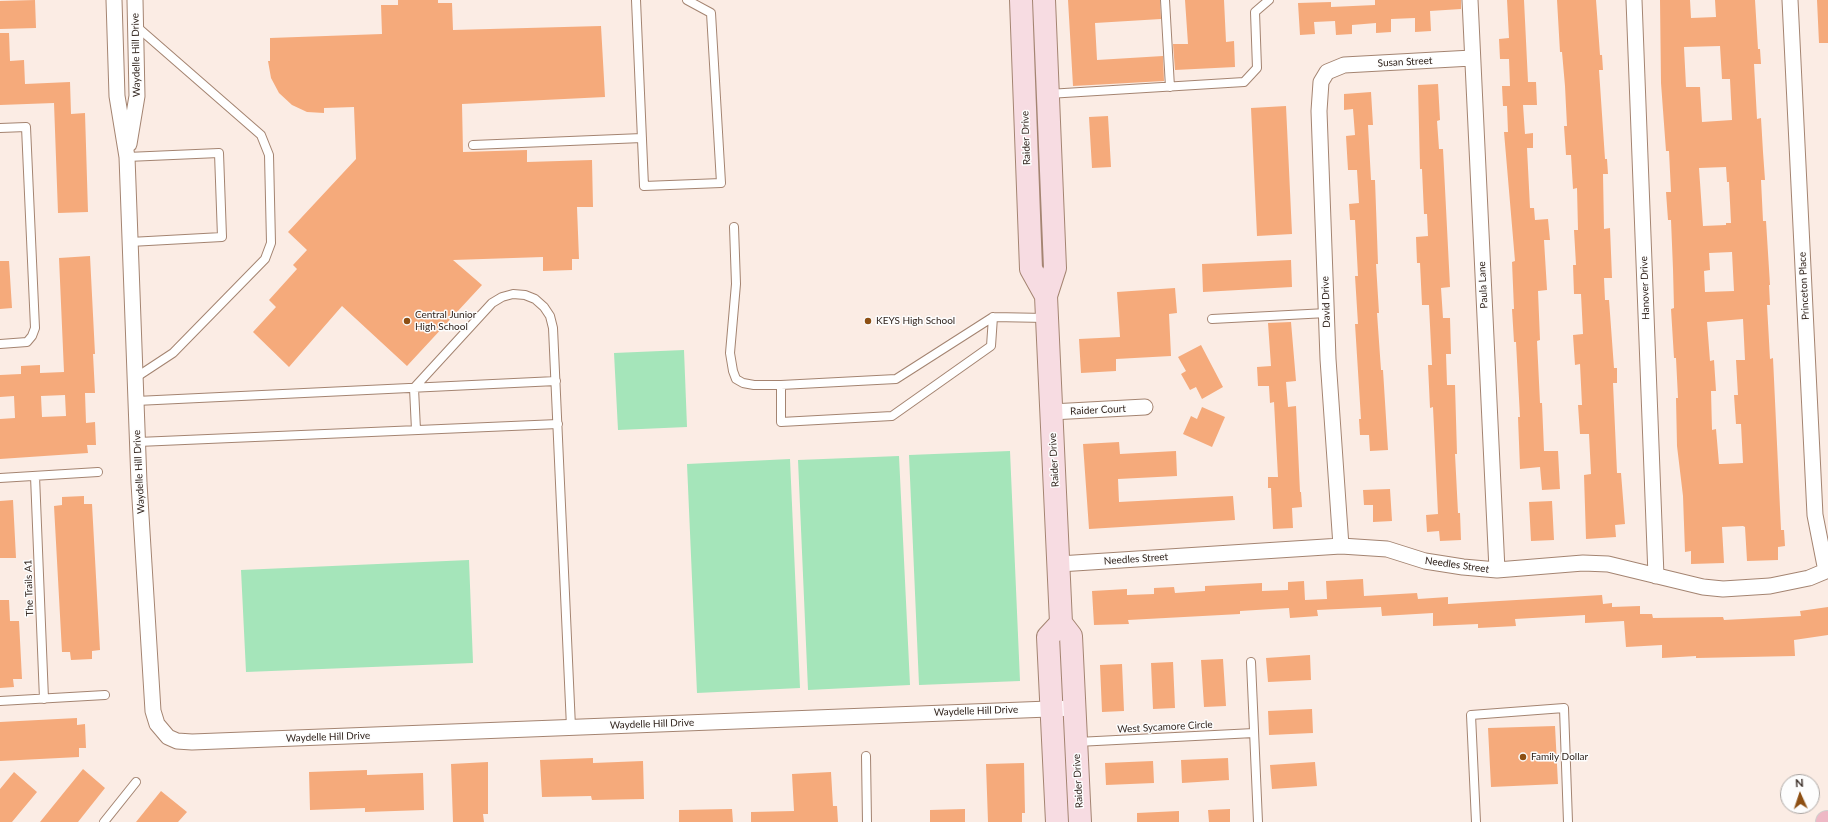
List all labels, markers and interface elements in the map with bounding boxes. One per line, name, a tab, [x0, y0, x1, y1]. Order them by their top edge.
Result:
street label: Waydelle Hill Drive	[129, 13, 143, 97]
street label: Susan Street	[1377, 55, 1433, 69]
street label: Raider Drive	[1019, 111, 1033, 165]
street label: Princeton Place	[1796, 252, 1812, 320]
street label: Hanover Drive	[1638, 256, 1652, 320]
street label: Paula Lane	[1476, 261, 1490, 309]
street label: David Drive	[1319, 276, 1333, 328]
place label: Central Junior High School	[415, 309, 476, 332]
place label: KEYS High School	[876, 315, 955, 327]
marker: Central Junior High School	[402, 316, 412, 326]
marker: KEYS High School	[863, 316, 873, 326]
street label: Raider Court	[1070, 403, 1126, 417]
street label: Waydelle Hill Drive	[131, 430, 147, 514]
street label: Raider Drive	[1047, 432, 1061, 488]
street label: Needles Street	[1103, 551, 1169, 567]
street label: Needles Street	[1424, 555, 1490, 575]
street label: The Trails A1	[22, 559, 36, 617]
street label: Waydelle Hill Drive	[934, 704, 1018, 718]
street label: Waydelle Hill Drive	[610, 717, 694, 731]
street label: West Sycamore Circle	[1117, 719, 1213, 735]
street label: Waydelle Hill Drive	[286, 730, 370, 744]
place label: Family Dollar	[1531, 751, 1588, 763]
marker: Family Dollar	[1518, 752, 1528, 762]
street label: Raider Drive	[1071, 753, 1085, 809]
north arrow	[1780, 774, 1820, 814]
text: N	[1795, 776, 1804, 789]

